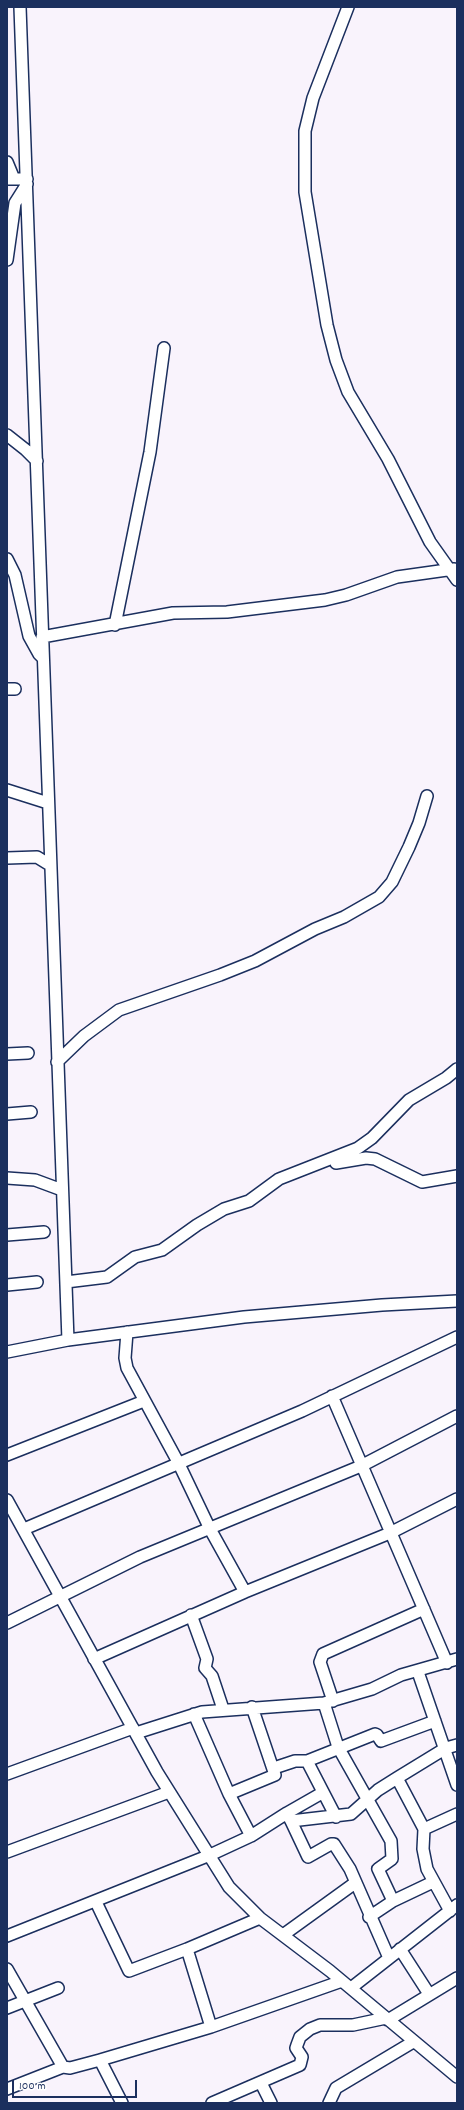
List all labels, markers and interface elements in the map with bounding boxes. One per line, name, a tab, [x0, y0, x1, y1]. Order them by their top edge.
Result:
scale bar	[14, 2072, 139, 2098]
text: 100 m	[19, 2078, 46, 2095]

